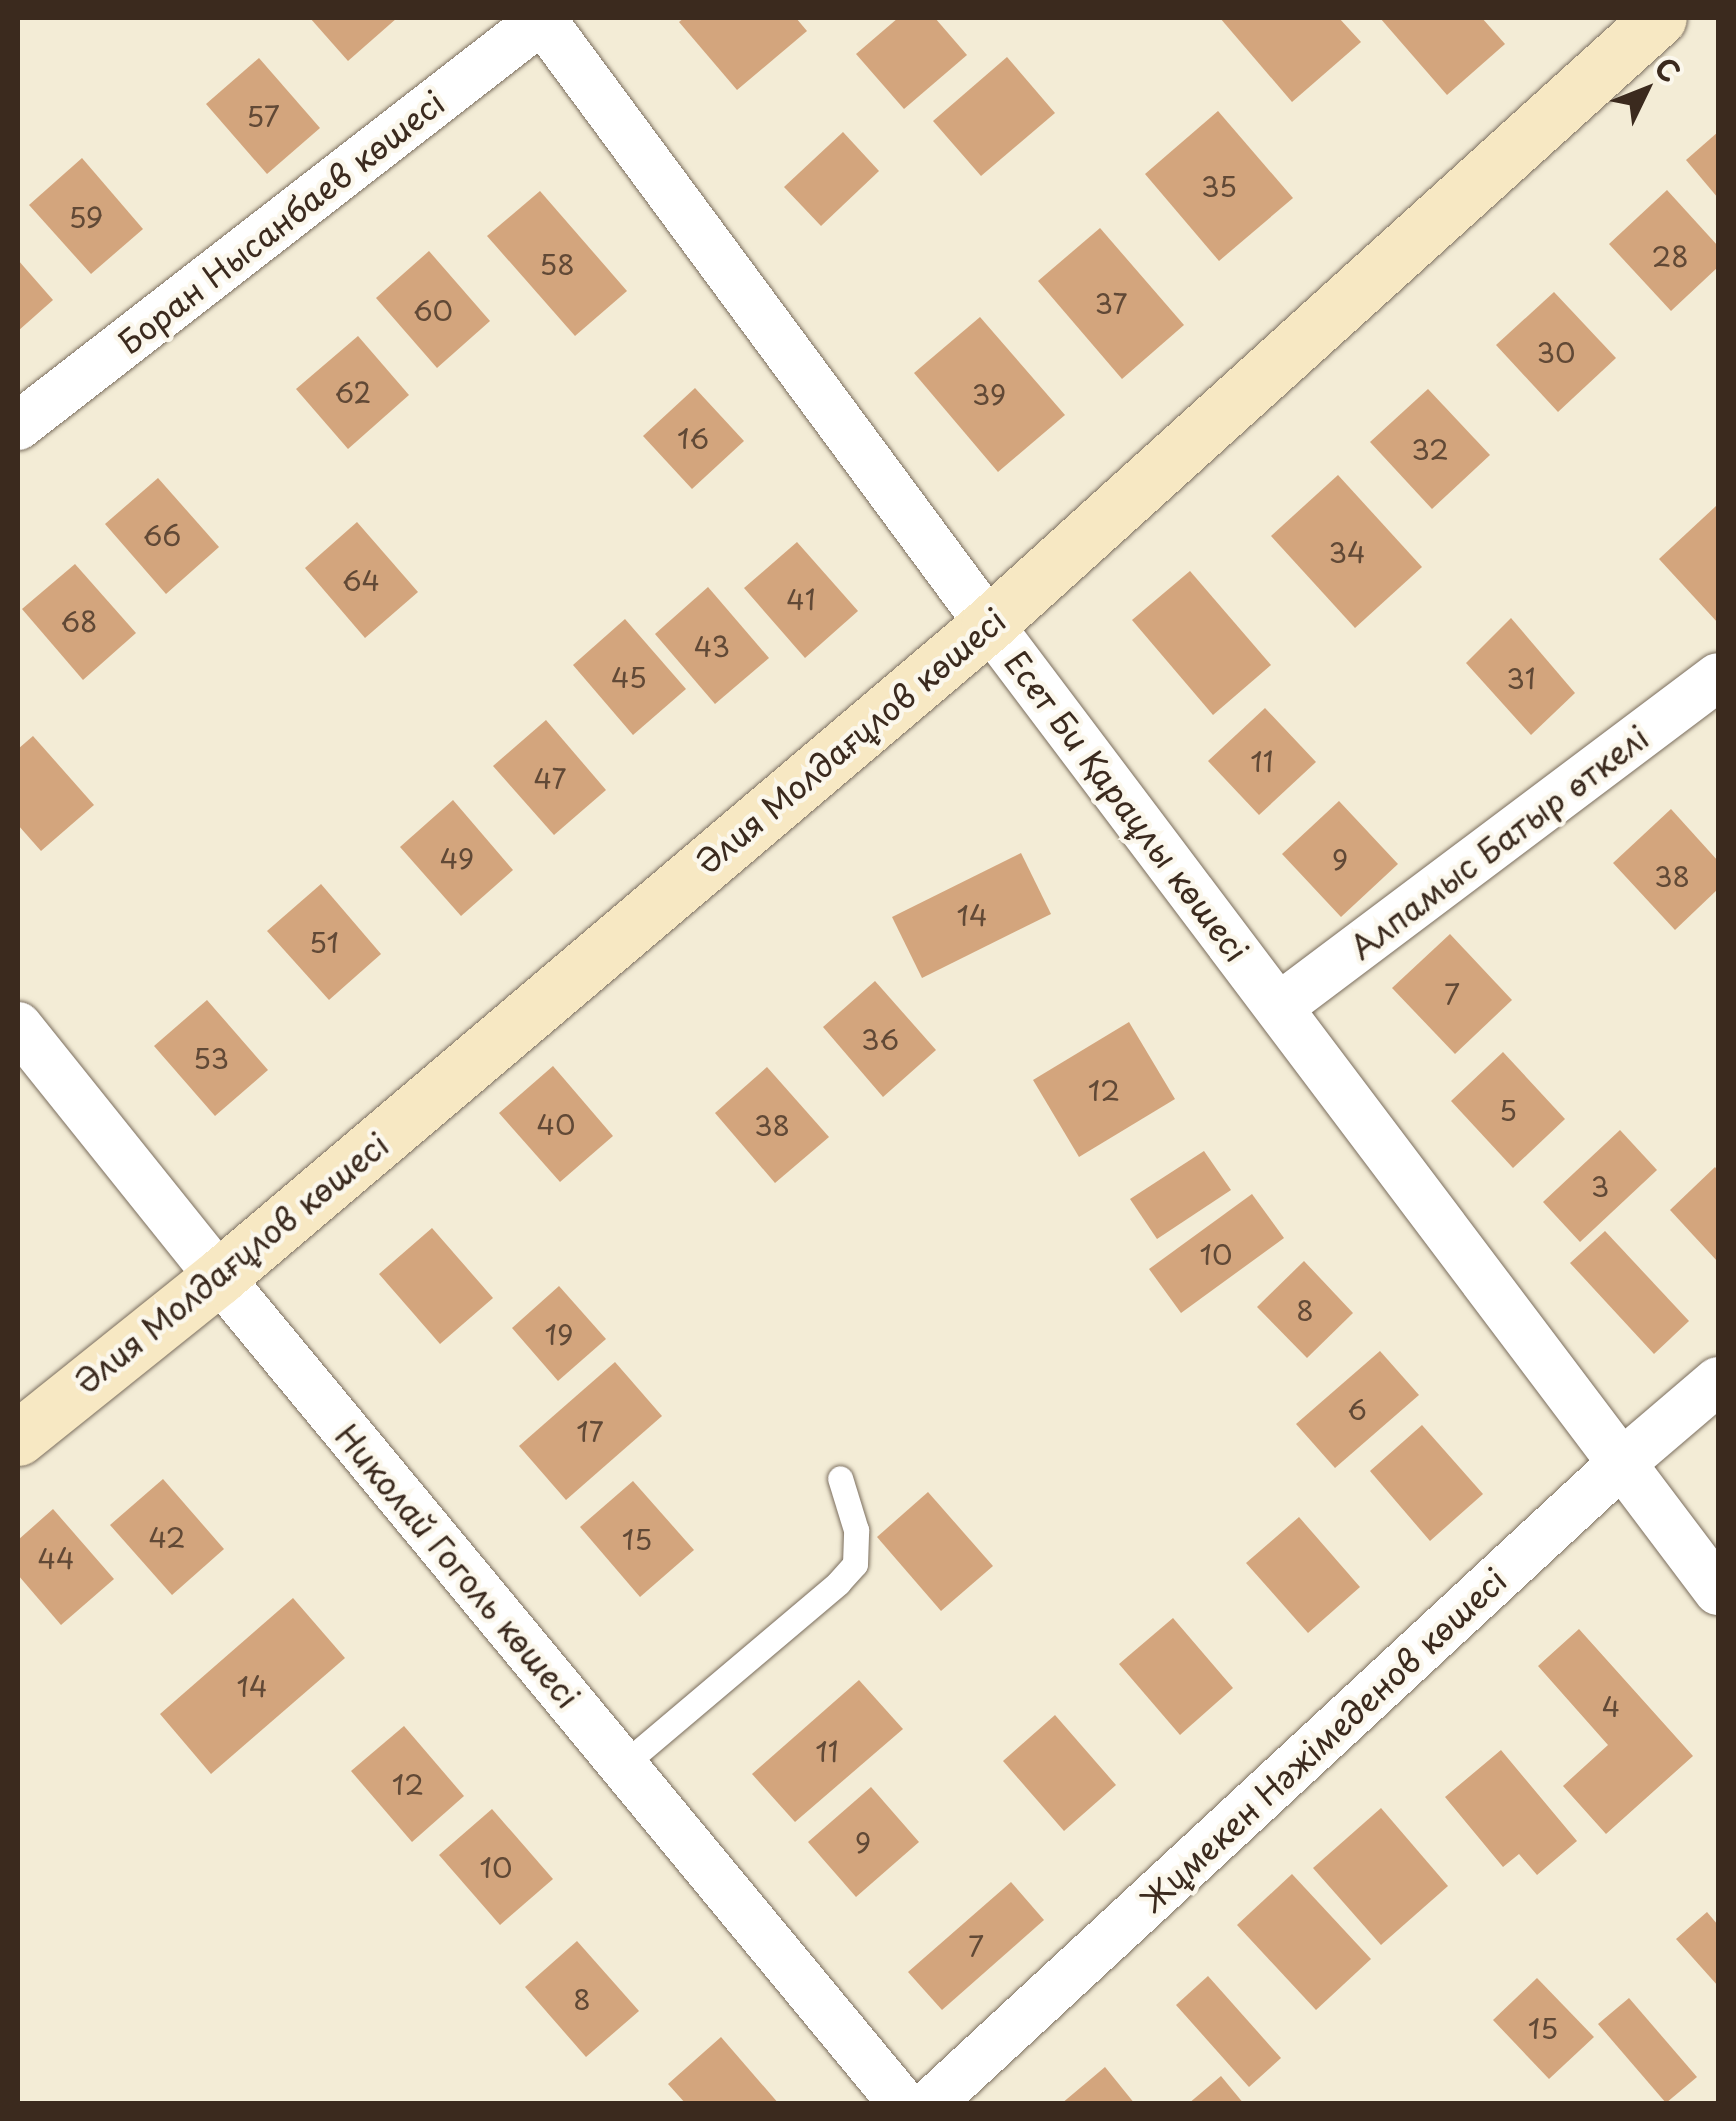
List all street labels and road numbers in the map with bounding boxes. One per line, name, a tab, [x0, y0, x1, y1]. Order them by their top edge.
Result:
street label: Боран Нысанбаев көшесі	[110, 83, 452, 361]
street label: Әлия Молдағұлов көшесі	[687, 600, 1013, 882]
street label: Есет Би Қараұлы көшесі	[996, 642, 1258, 970]
street label: Алпамыс Батыр өткелі	[1343, 718, 1655, 966]
street label: Әлия Молдағұлов көшесі	[66, 1124, 396, 1402]
street label: Николай Гоголь көшесі	[327, 1415, 589, 1717]
street label: Жұмекен Нәжімеденов көшесі	[1131, 1560, 1515, 1920]

